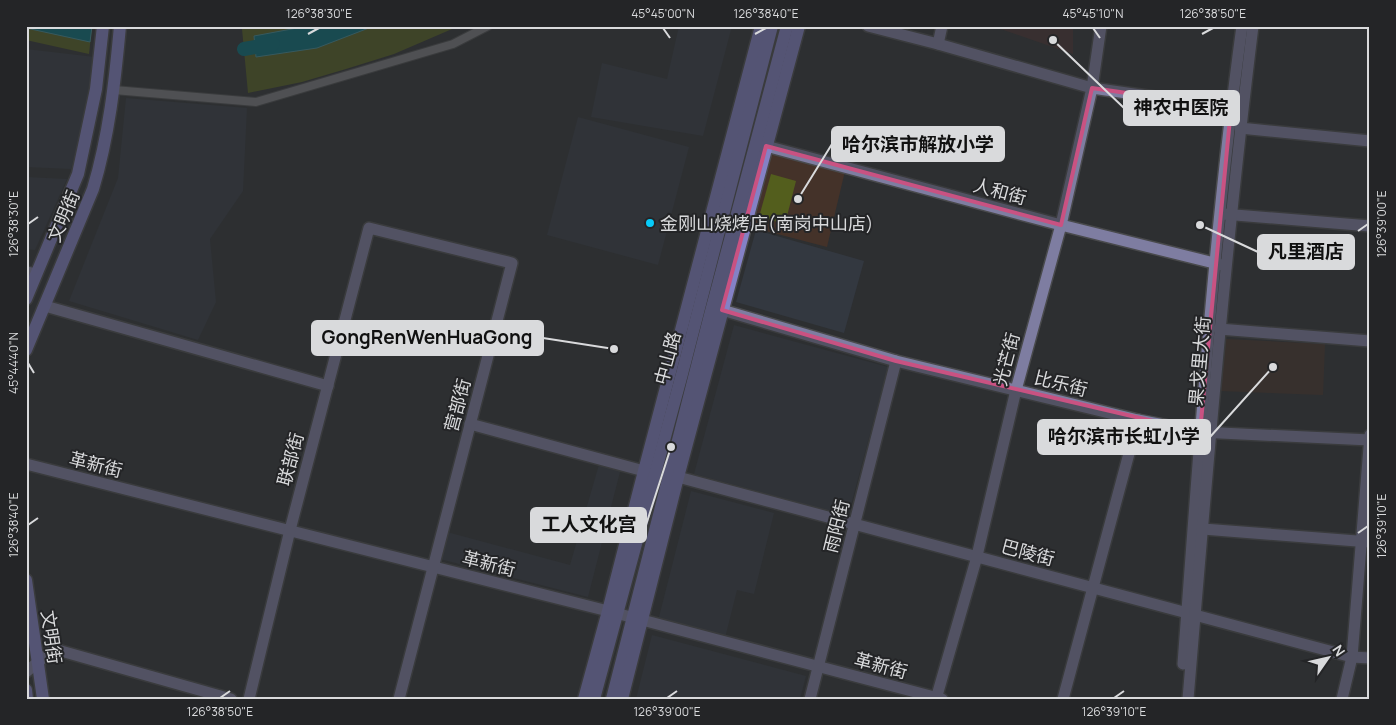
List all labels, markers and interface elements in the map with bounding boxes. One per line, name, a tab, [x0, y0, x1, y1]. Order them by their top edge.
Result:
text: 126°38'30"E	[286, 5, 352, 22]
text: 45°45'00"N	[631, 5, 695, 22]
text: 126°38'40"E	[733, 5, 799, 22]
text: 45°45'10"N	[1063, 5, 1123, 22]
text: 126°38'50"E	[1180, 5, 1246, 22]
callout: 神农中医院	[1124, 91, 1239, 125]
text: 神农中医院	[1133, 94, 1229, 120]
callout: 哈尔滨市解放小学	[832, 127, 1004, 161]
text: 哈尔滨市解放小学	[842, 131, 994, 157]
street label: 人和街	[971, 172, 1029, 210]
street label: 文明街	[41, 186, 85, 246]
text: 126°39'00"E	[1373, 190, 1390, 258]
text: 126°38'30"E	[5, 191, 22, 257]
place label: 金刚山烧烤店(南岗中山店)	[660, 211, 873, 235]
marker: 金刚山烧烤店(南岗中山店)	[644, 217, 656, 229]
callout: 凡里酒店	[1258, 235, 1354, 269]
text: 凡里酒店	[1268, 238, 1344, 264]
street label: 果戈里大街	[1183, 315, 1215, 407]
callout: GongRenWenHuaGong	[312, 321, 543, 355]
text: GongRenWenHuaGong	[321, 324, 533, 350]
street label: 中山路	[648, 329, 686, 387]
street label: 光芒街	[987, 330, 1025, 388]
text: 45°44'40"N	[5, 332, 22, 394]
street label: 比乐街	[1032, 365, 1090, 401]
street label: 营部街	[438, 376, 476, 434]
callout: 哈尔滨市长虹小学	[1038, 420, 1210, 454]
text: 哈尔滨市长虹小学	[1048, 423, 1200, 449]
street label: 联部街	[271, 430, 309, 488]
street label: 革新街	[67, 446, 125, 482]
text: 126°38'40"E	[5, 492, 22, 558]
text: 126°39'10"E	[1373, 494, 1390, 558]
street label: 雨阳街	[818, 497, 854, 555]
callout: 工人文化宫	[531, 508, 646, 542]
text: 工人文化宫	[541, 511, 637, 537]
street label: 巴陵街	[999, 533, 1057, 571]
street label: 革新街	[460, 545, 518, 581]
street label: 文明街	[36, 609, 68, 665]
north arrow	[1304, 632, 1354, 682]
text: N	[1329, 641, 1350, 660]
street label: 革新街	[852, 646, 910, 684]
text: 126°38'50"E	[187, 703, 253, 720]
text: 126°39'00"E	[633, 703, 701, 720]
text: 126°39'10"E	[1082, 703, 1146, 720]

